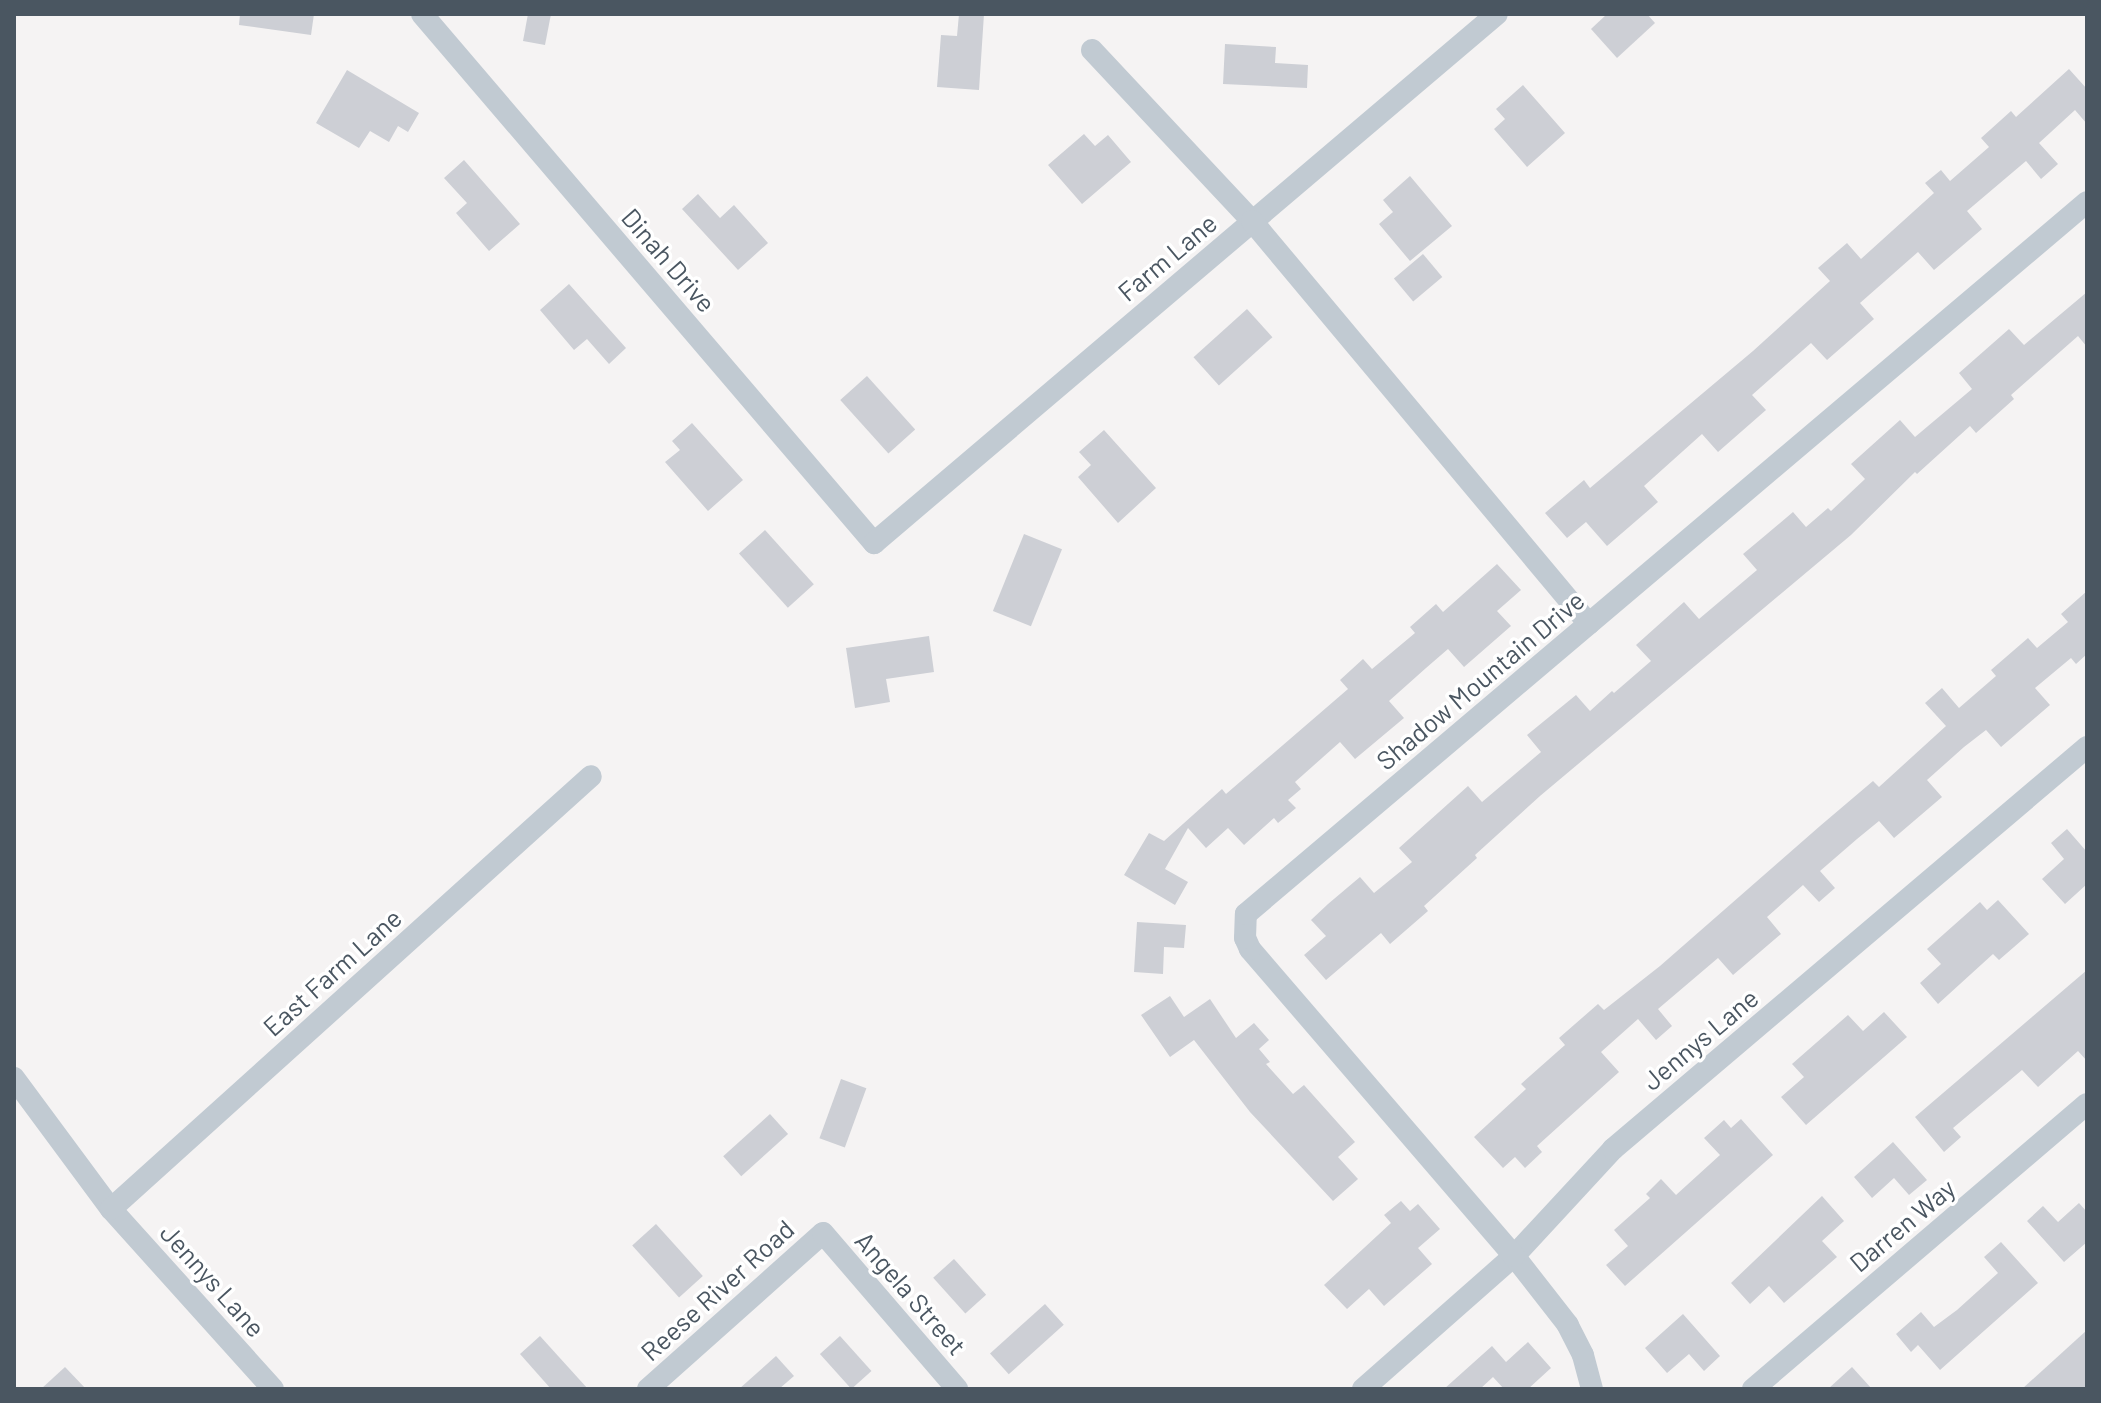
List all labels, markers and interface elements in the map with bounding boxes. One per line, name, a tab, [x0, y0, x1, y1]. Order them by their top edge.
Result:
street label: Dinah Drive	[616, 202, 722, 318]
street label: Farm Lane	[1111, 207, 1223, 307]
street label: Shadow Mountain Drive	[1370, 584, 1590, 776]
street label: East Farm Lane	[256, 902, 408, 1042]
street label: Jennys Lane	[1636, 982, 1764, 1096]
street label: Darren Way	[1843, 1172, 1961, 1278]
street label: Reese River Road	[634, 1213, 800, 1367]
street label: Jennys Lane	[154, 1217, 272, 1343]
street label: Angela Street	[849, 1225, 973, 1361]

